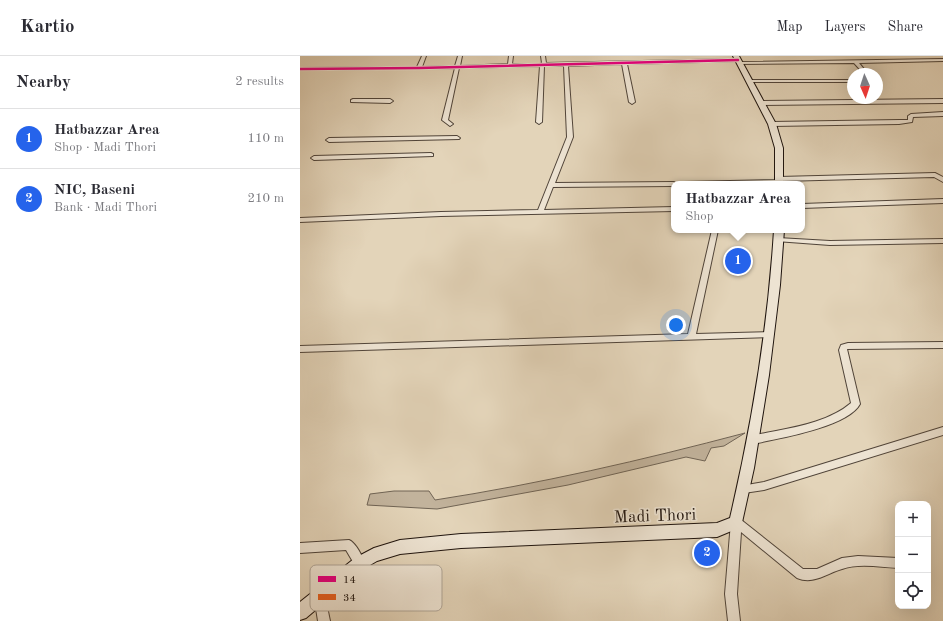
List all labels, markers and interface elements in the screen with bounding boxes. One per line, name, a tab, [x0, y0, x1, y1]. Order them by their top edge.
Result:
text: Kartio	[20, 18, 75, 37]
text: Map	[777, 20, 803, 34]
text: Layers	[825, 20, 866, 34]
text: Share	[888, 20, 923, 34]
north arrow	[847, 68, 883, 104]
text: Nearby	[16, 74, 71, 91]
text: 2 results	[235, 75, 284, 88]
text: Hatbazzar Area	[54, 123, 160, 138]
text: 1	[25, 132, 33, 145]
text: 110 m	[247, 132, 284, 145]
text: Shop · Madi Thori	[54, 141, 156, 154]
popup	[671, 181, 805, 233]
text: NIC, Baseni	[54, 183, 135, 198]
text: 2	[25, 192, 33, 205]
text: 210 m	[247, 192, 284, 205]
text: Hatbazzar Area	[685, 192, 791, 207]
text: Bank · Madi Thori	[54, 201, 157, 214]
text: Shop	[685, 210, 714, 223]
pin: 1	[725, 246, 751, 276]
your location	[666, 315, 686, 335]
map controls	[895, 501, 931, 609]
button: +	[895, 501, 931, 537]
street label: Madi Thori	[614, 507, 697, 526]
button: −	[895, 537, 931, 573]
pin: 2	[694, 538, 720, 568]
legend	[310, 565, 442, 611]
button: locate	[895, 573, 931, 609]
text: 14	[343, 575, 356, 586]
text: 34	[343, 593, 356, 604]

